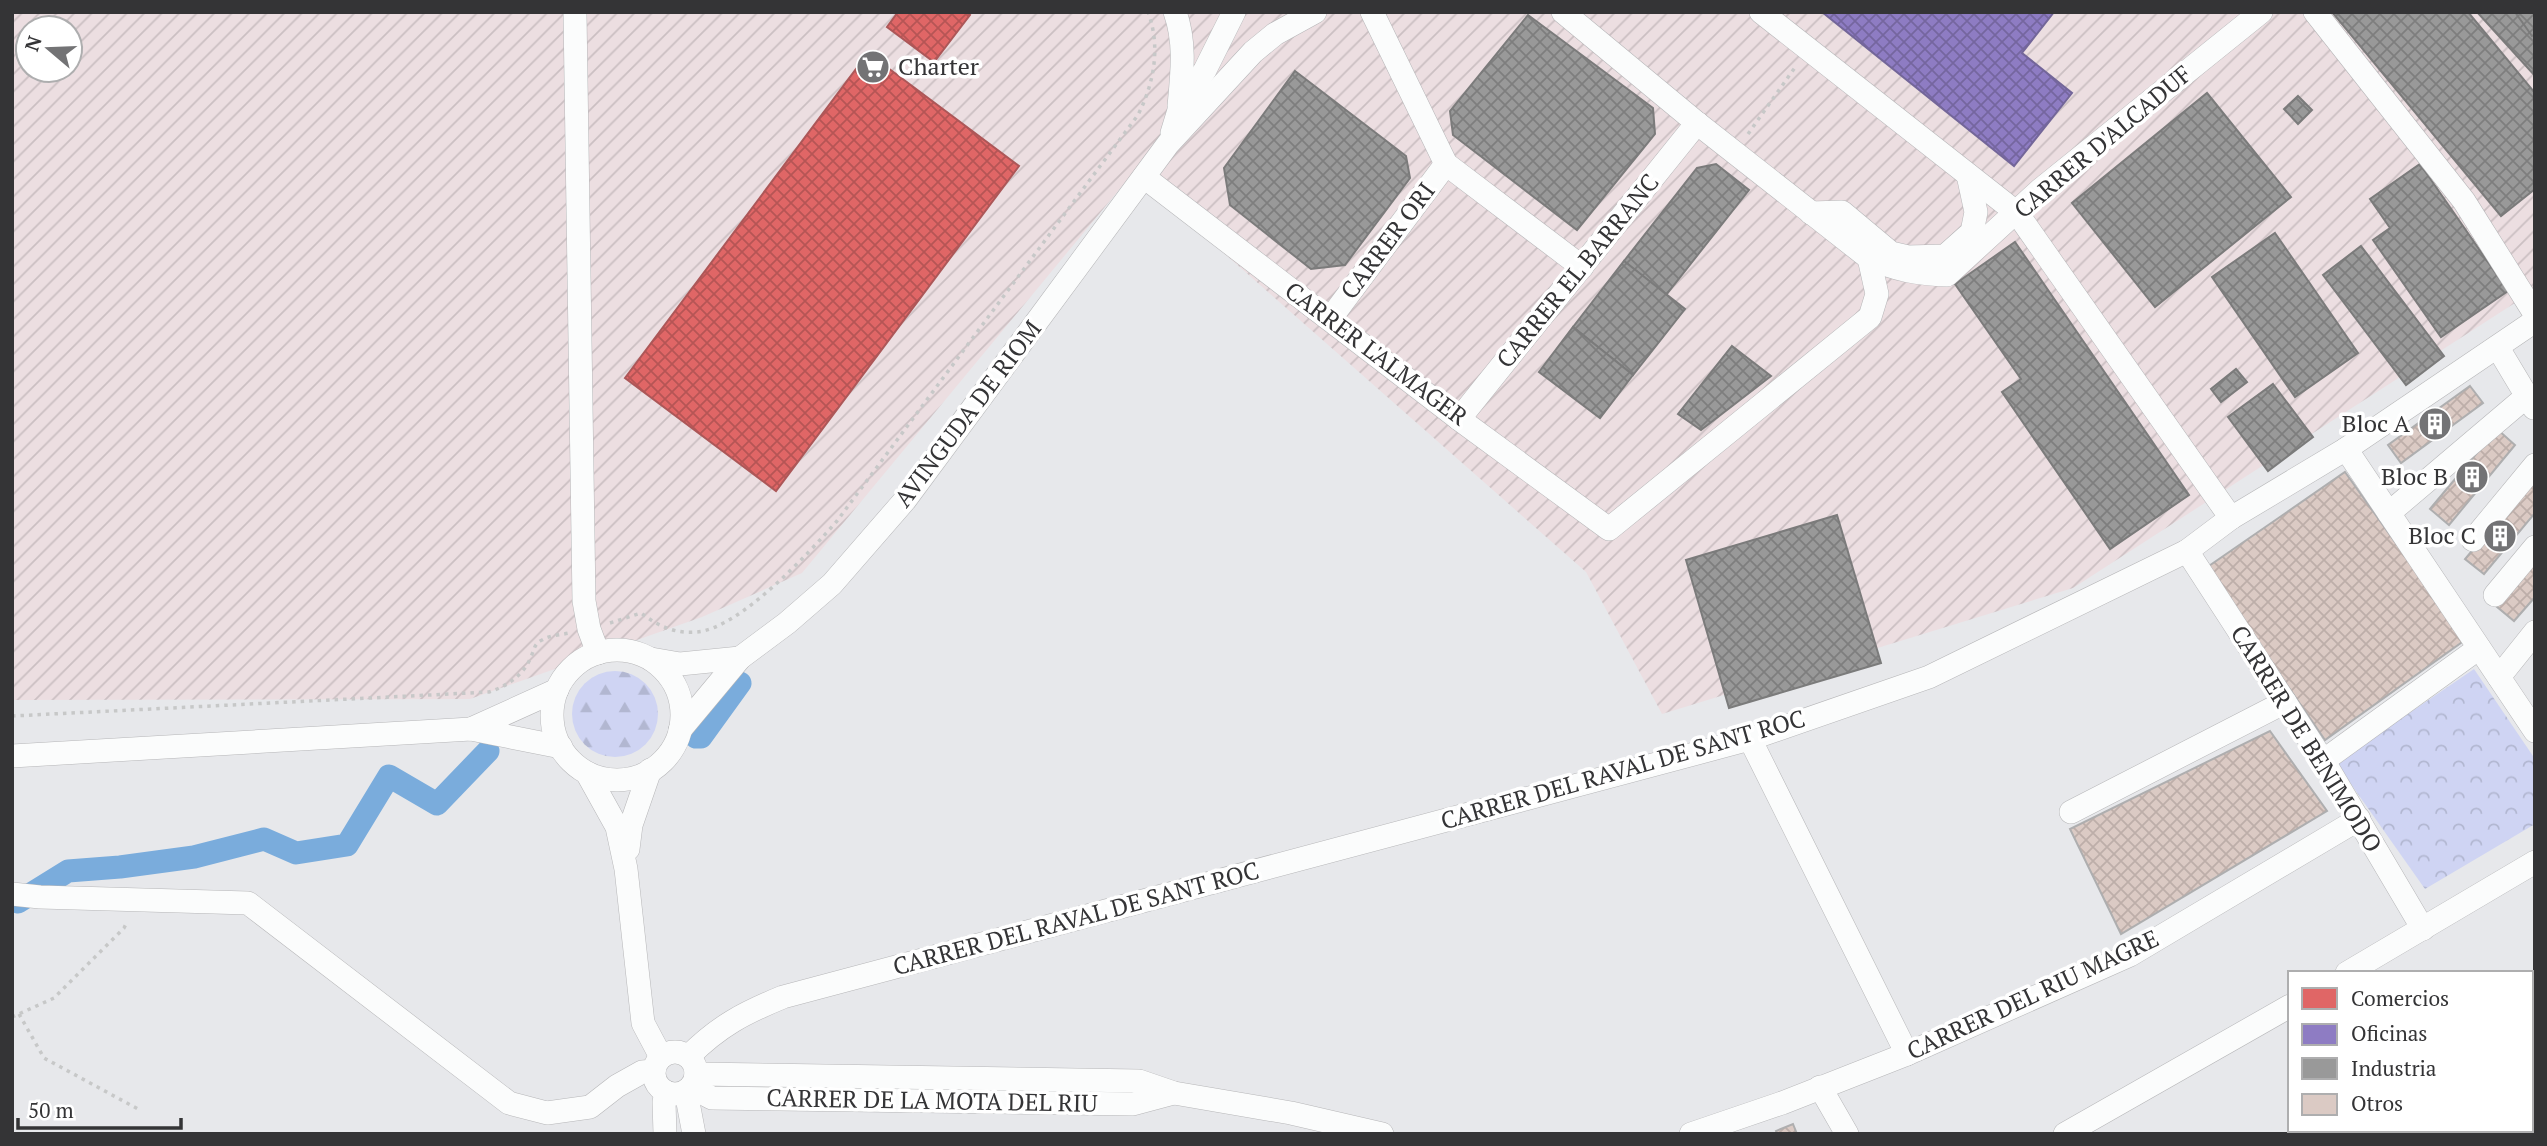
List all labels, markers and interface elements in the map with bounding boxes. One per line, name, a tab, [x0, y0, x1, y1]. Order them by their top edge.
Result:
north arrow	[14, 14, 84, 84]
text: N	[18, 32, 47, 54]
supermarket icon: Charter	[854, 48, 892, 86]
place label: Charter	[898, 50, 980, 82]
street label: CARRER D'ALCADUF	[2007, 58, 2198, 225]
street label: CARRER EL BARRANC	[1489, 167, 1666, 374]
street label: CARRER ORI	[1333, 175, 1442, 305]
street label: CARRER L'ALMAGER	[1279, 274, 1475, 433]
street label: AVINGUDA DE RIOM	[887, 314, 1048, 513]
building icon: Bloc A	[2416, 405, 2454, 443]
place label: Bloc A	[2342, 407, 2411, 439]
building icon: Bloc B	[2453, 458, 2491, 496]
place label: Bloc B	[2381, 460, 2448, 492]
building icon: Bloc C	[2481, 517, 2519, 555]
place label: Bloc C	[2408, 519, 2476, 551]
street label: CARRER DE BENIMODO	[2224, 619, 2390, 858]
street label: CARRER DEL RAVAL DE SANT ROC	[1437, 702, 1809, 836]
street label: CARRER DEL RAVAL DE SANT ROC	[889, 854, 1262, 982]
street label: CARRER DEL RIU MAGRE	[1902, 922, 2164, 1067]
legend	[2288, 971, 2533, 1132]
text: Comercios	[2351, 984, 2449, 1012]
text: Oficinas	[2351, 1019, 2427, 1047]
text: Industria	[2351, 1054, 2437, 1082]
street label: CARRER DE LA MOTA DEL RIU	[766, 1081, 1098, 1119]
scale bar	[18, 1086, 180, 1130]
text: Otros	[2351, 1089, 2403, 1117]
text: 50 m	[28, 1096, 74, 1124]

